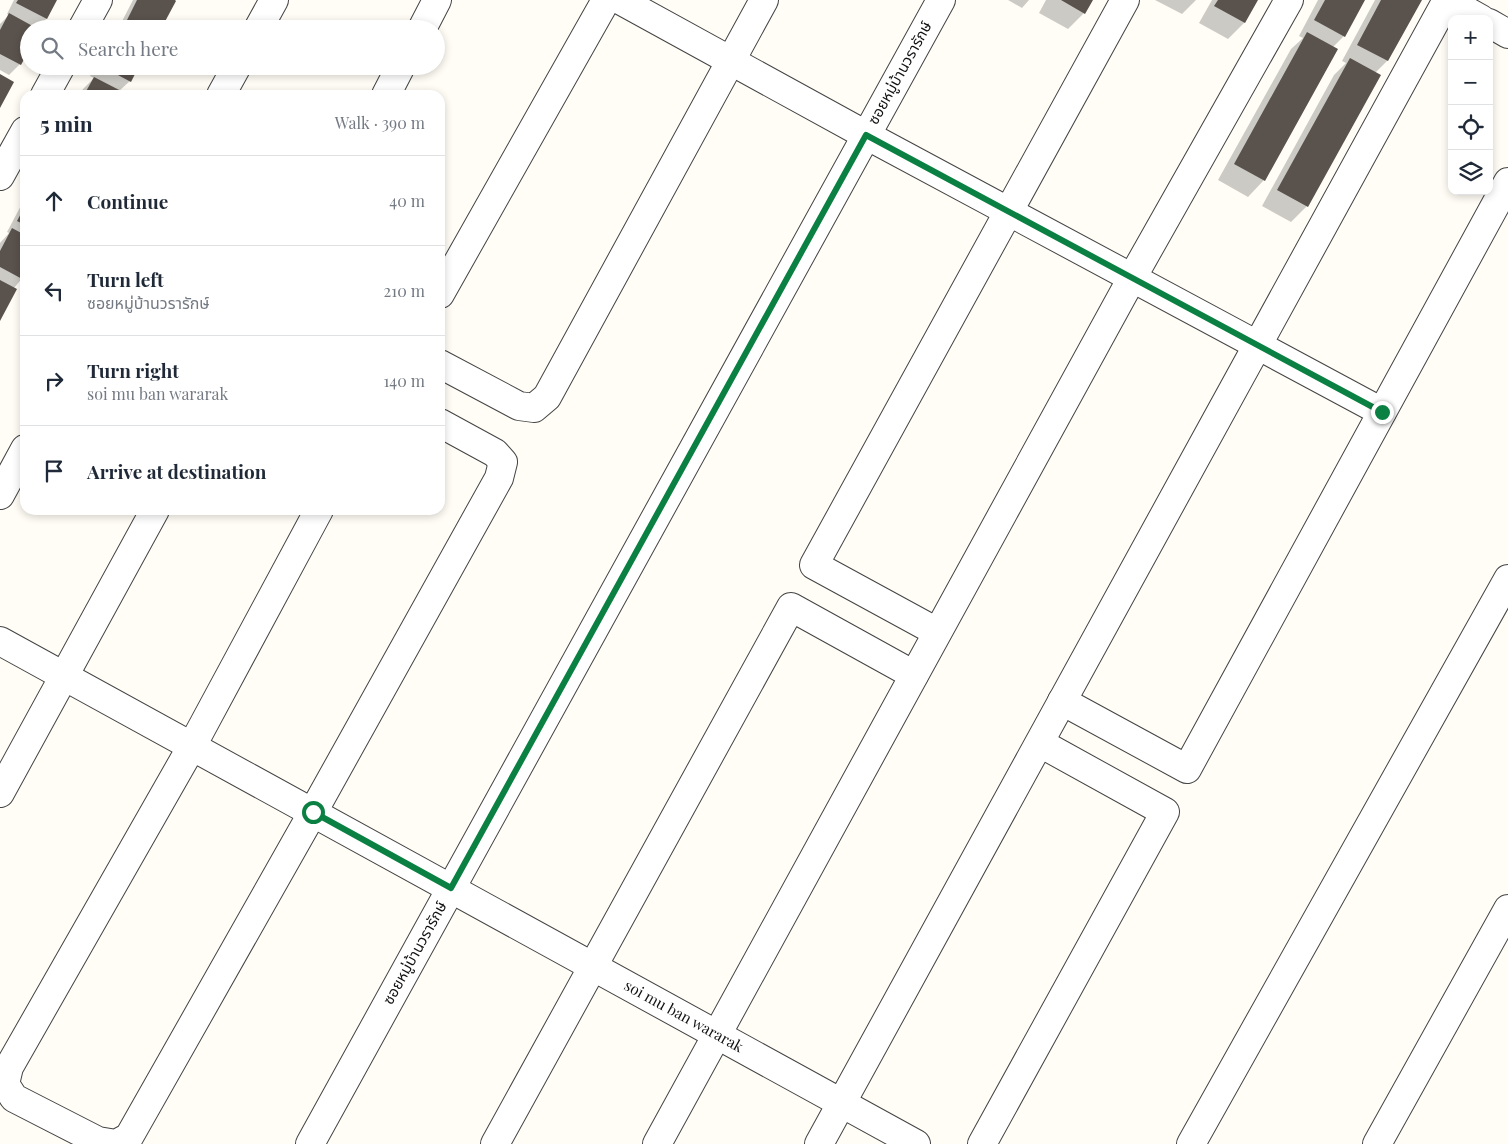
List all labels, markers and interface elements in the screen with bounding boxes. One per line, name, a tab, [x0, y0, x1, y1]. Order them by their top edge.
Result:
map controls	[1448, 15, 1493, 195]
button: +	[1448, 15, 1493, 60]
street label: ซอยหมู่บ้านวรารักษ์	[863, 17, 936, 128]
search box	[20, 20, 445, 75]
icon: search	[38, 34, 66, 62]
text: Search here	[78, 35, 178, 61]
button: −	[1448, 60, 1493, 105]
button: locate	[1448, 105, 1493, 150]
text: 5 min	[40, 109, 93, 137]
text: Walk · 390 m	[335, 112, 425, 133]
button: layers	[1448, 150, 1493, 195]
icon: ahead	[40, 187, 68, 215]
text: Continue	[87, 188, 168, 214]
text: 40 m	[389, 190, 425, 211]
text: Turn left	[87, 266, 164, 292]
icon: left	[40, 277, 68, 305]
text: 210 m	[384, 280, 425, 301]
text: ซอยหมู่บ้านวรารักษ์	[87, 292, 210, 313]
text: Turn right	[87, 357, 179, 383]
icon: right	[40, 367, 68, 395]
text: 140 m	[383, 370, 425, 391]
text: soi mu ban wararak	[87, 383, 228, 404]
route end	[1371, 401, 1394, 424]
icon: arrive	[40, 457, 68, 485]
text: Arrive at destination	[87, 458, 267, 484]
route start	[302, 801, 325, 824]
street label: ซอยหมู่บ้านวรารักษ์	[378, 897, 451, 1008]
street label: soi mu ban wararak	[621, 975, 748, 1057]

